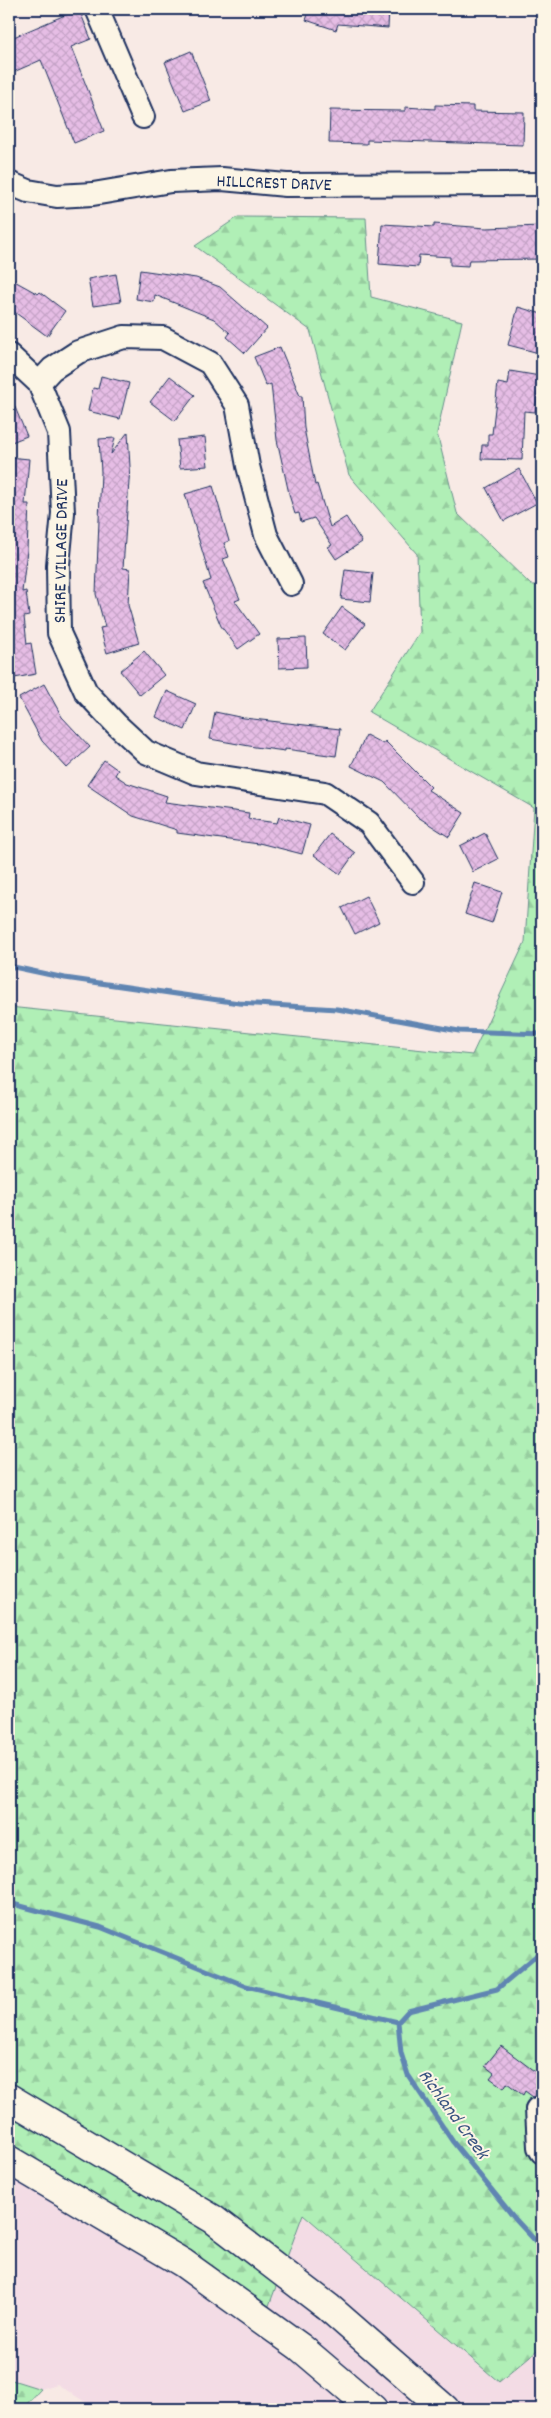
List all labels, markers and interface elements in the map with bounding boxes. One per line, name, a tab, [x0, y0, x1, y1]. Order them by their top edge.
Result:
street label: HILLCREST DRIVE	[216, 170, 332, 199]
street label: SHIRE VILLAGE DRIVE	[49, 479, 76, 623]
water label: Richland Creek	[410, 2064, 495, 2167]

